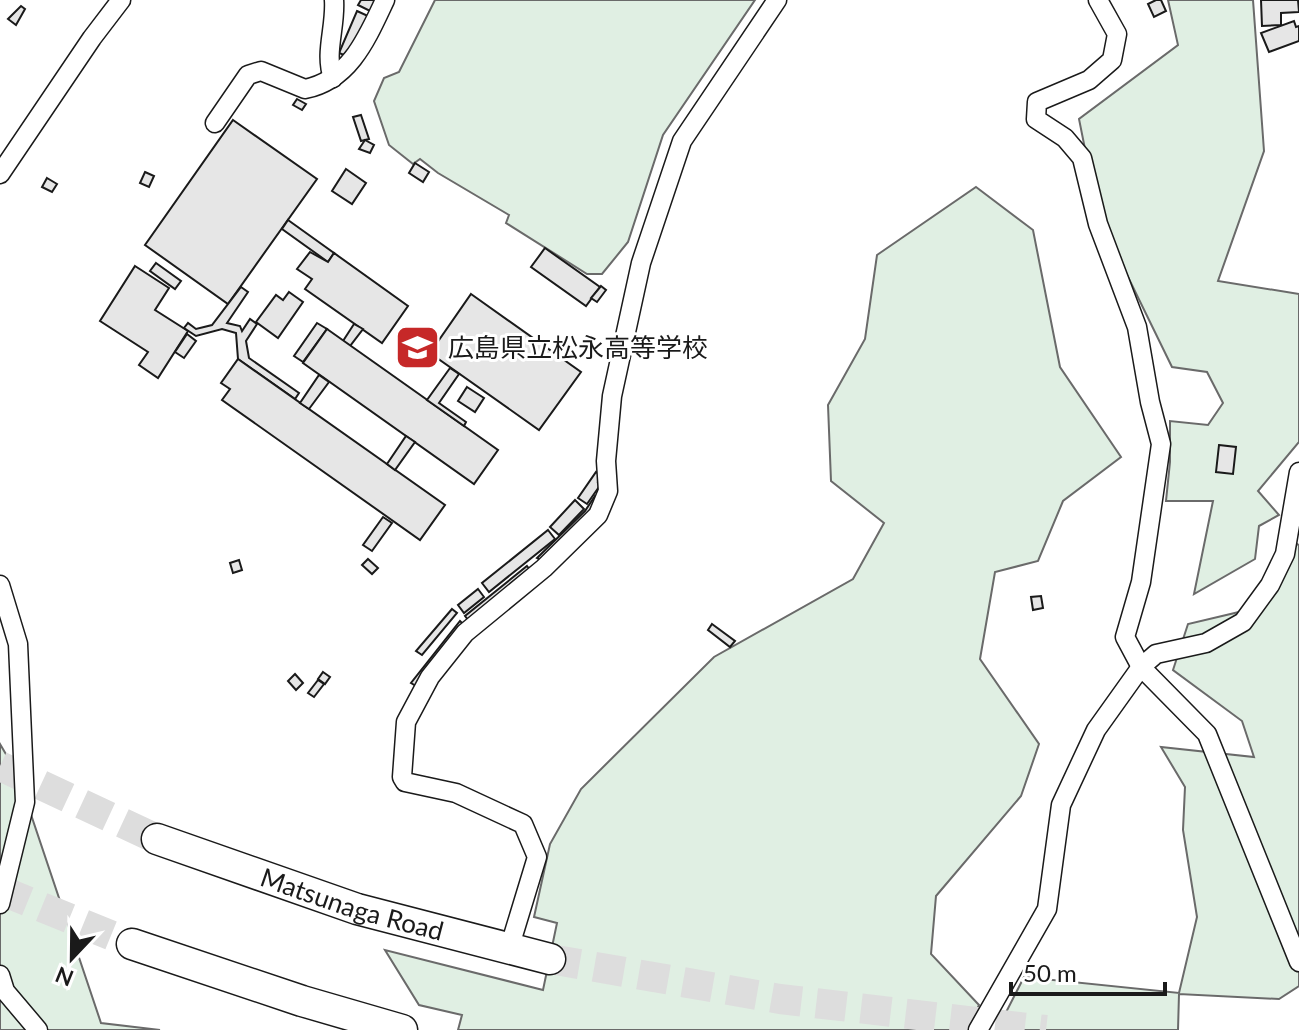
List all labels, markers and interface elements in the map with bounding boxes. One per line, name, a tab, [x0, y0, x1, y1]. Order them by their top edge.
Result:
school or university icon: 広島県立松永高等学校	[393, 323, 441, 371]
place label: 広島県立松永高等学校	[448, 331, 708, 363]
street label: Matsunaga Road	[257, 861, 447, 947]
north arrow	[32, 918, 112, 998]
scale bar	[1011, 946, 1165, 996]
text: 50 m	[1023, 958, 1077, 987]
text: N	[51, 961, 77, 993]

